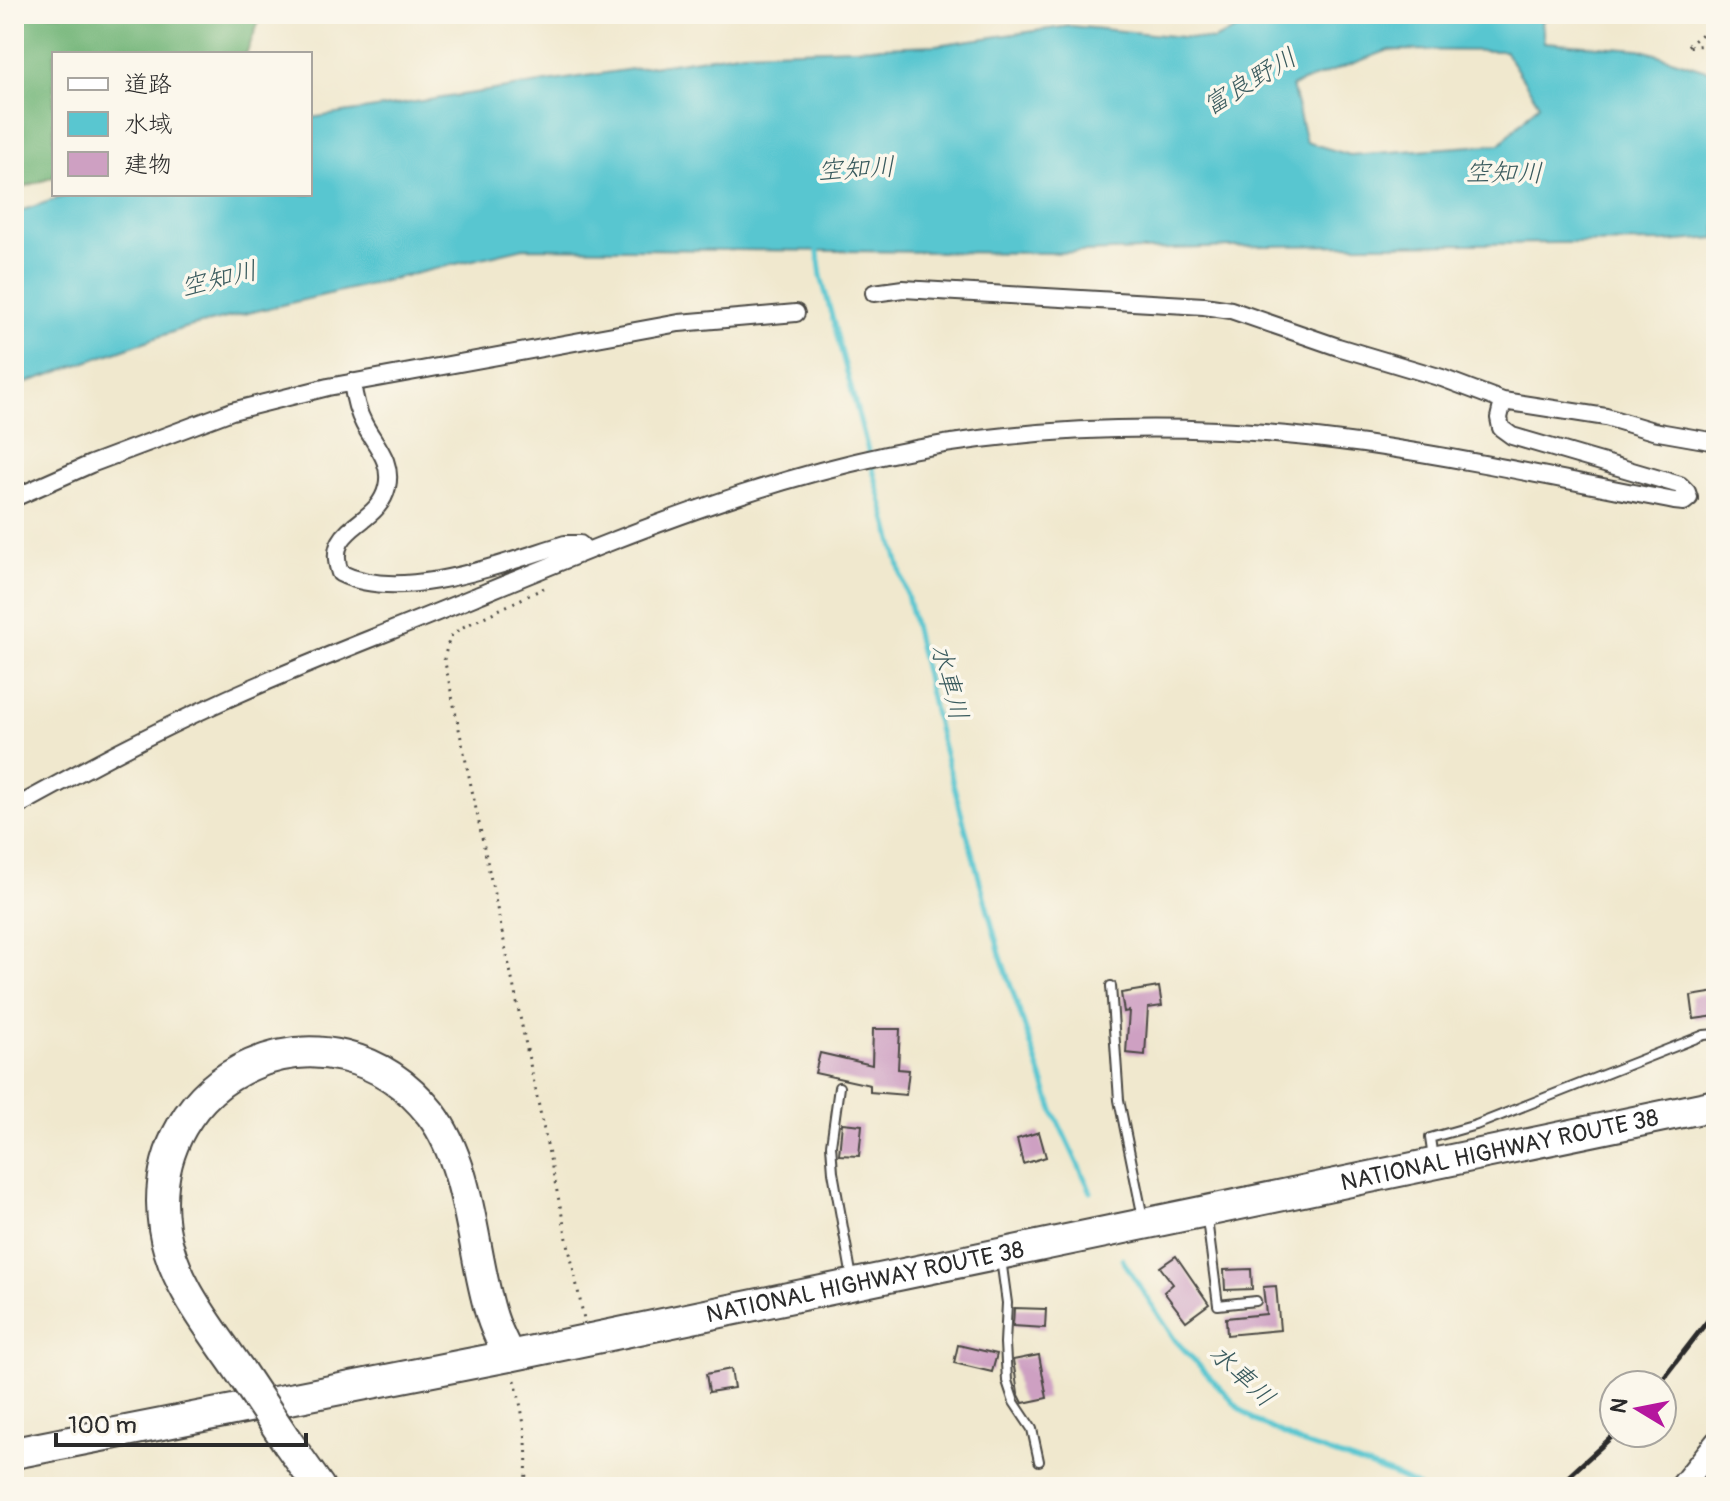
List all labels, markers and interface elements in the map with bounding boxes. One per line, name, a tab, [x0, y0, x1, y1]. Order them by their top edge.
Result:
water label: 富良野川	[1197, 41, 1303, 123]
legend	[52, 52, 312, 196]
text: 道路	[124, 70, 172, 99]
text: 水域	[124, 110, 172, 139]
text: 建物	[124, 150, 172, 179]
water label: 空知川	[816, 151, 896, 187]
water label: 空知川	[1465, 156, 1543, 190]
water label: 空知川	[177, 255, 261, 303]
water label: 水車川	[923, 640, 975, 724]
street label: NATIONAL HIGHWAY ROUTE 38	[1338, 1103, 1661, 1197]
street label: NATIONAL HIGHWAY ROUTE 38	[703, 1235, 1026, 1329]
water label: 水車川	[1203, 1338, 1281, 1414]
north arrow	[1598, 1369, 1678, 1449]
text: N	[1604, 1396, 1634, 1415]
scale bar	[56, 1397, 306, 1447]
text: 100 m	[68, 1411, 137, 1440]

